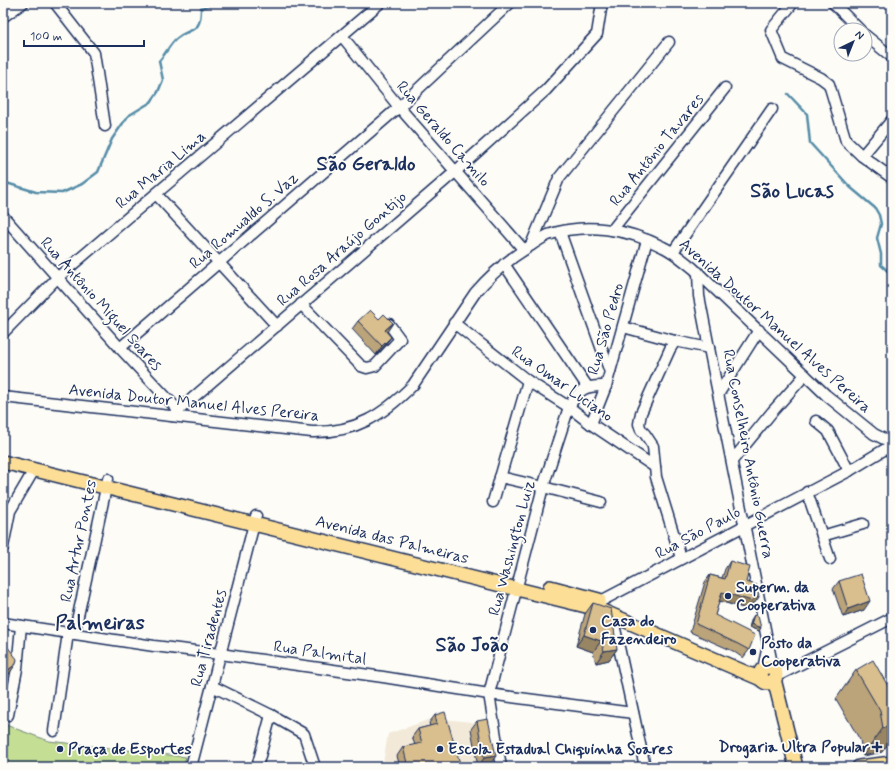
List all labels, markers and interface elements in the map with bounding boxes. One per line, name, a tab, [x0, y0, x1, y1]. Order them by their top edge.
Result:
scale bar	[24, 22, 144, 48]
north arrow	[833, 22, 873, 62]
text: N	[852, 28, 867, 43]
text: 100 m	[30, 29, 62, 45]
street label: Rua Geraldo Camilo	[391, 77, 495, 191]
street label: Rua Antônio Tavares	[605, 89, 709, 211]
street label: Rua Maria Lima	[111, 126, 211, 214]
district label: São Geraldo	[317, 151, 416, 178]
street label: Rua Romualdo S. Vaz	[185, 168, 303, 274]
district label: São Lucas	[750, 178, 834, 205]
street label: Rua Rosa Araújo Gontijo	[273, 187, 411, 311]
street label: Rua Antônio Miguel Soares	[35, 233, 167, 376]
street label: Avenida Doutor Manuel Alves Pereira	[674, 234, 876, 418]
street label: Rua São Pedro	[583, 280, 629, 377]
street label: Rua Omar Luciano	[507, 341, 617, 427]
street label: Rua Conselheiro Antônio Guerra	[717, 348, 779, 560]
street label: Avenida Doutor Manuel Alves Pereira	[68, 379, 320, 427]
street label: Rua Artur Pontes	[56, 478, 102, 604]
street label: Rua Washington Luiz	[484, 478, 541, 618]
street label: Rua São Paulo	[652, 502, 745, 564]
street label: Avenida das Palmeiras	[313, 511, 471, 569]
place label: Superm. da Cooperativa	[736, 577, 816, 616]
street label: Rua Tiradentes	[186, 587, 232, 689]
marker: Superm. da Cooperativa	[723, 591, 733, 601]
district label: Palmeiras	[55, 610, 145, 637]
place label: Casa do Fazendeiro	[601, 611, 677, 650]
marker: Casa do Fazendeiro	[588, 625, 598, 635]
district label: São João	[436, 632, 509, 659]
place label: Posto da Cooperativa	[761, 633, 841, 672]
street label: Rua Palmital	[272, 636, 368, 670]
marker: Posto da Cooperativa	[748, 647, 758, 657]
place label: Drogaria Ultra Popular	[719, 737, 869, 759]
place label: Praça de Esportes	[68, 739, 192, 760]
place label: Escola Estadual Chiquinha Soares	[448, 739, 674, 760]
marker: Drogaria Ultra Popular	[872, 742, 882, 752]
marker: Praça de Esportes	[55, 744, 65, 754]
marker: Escola Estadual Chiquinha Soares	[435, 744, 445, 754]

